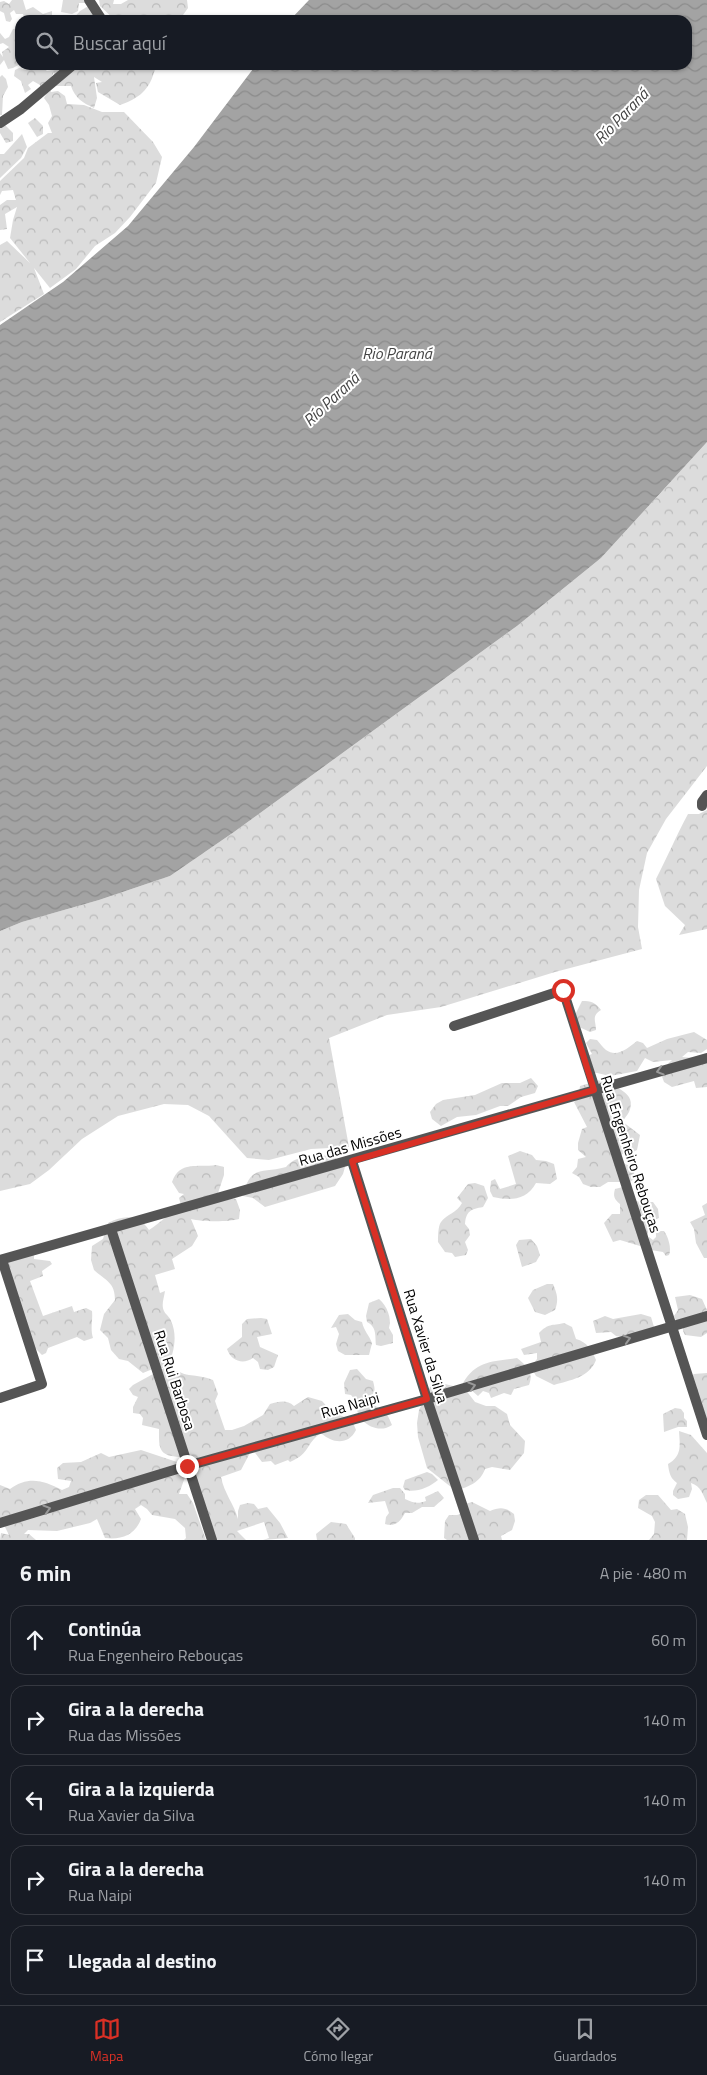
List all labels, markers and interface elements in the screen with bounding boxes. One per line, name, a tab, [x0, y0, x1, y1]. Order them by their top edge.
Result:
search box	[15, 15, 692, 70]
text: Buscar aquí	[73, 28, 166, 57]
icon: search	[33, 29, 61, 57]
water label: Río Paraná	[588, 81, 655, 149]
water label: Rio Paraná	[362, 341, 434, 365]
water label: Río Paraná	[297, 365, 366, 431]
route start	[552, 979, 575, 1002]
one-way arrow	[656, 1065, 665, 1076]
street label: Rua Engenheiro Rebouças	[595, 1072, 667, 1236]
street label: Rua das Missões	[296, 1120, 404, 1172]
street label: Rua Xavier da Silva	[398, 1286, 454, 1407]
street label: Rua Rui Barbosa	[148, 1327, 202, 1433]
one-way arrow	[623, 1335, 631, 1345]
one-way arrow	[467, 1381, 475, 1391]
street label: Rua Naipi	[318, 1386, 382, 1424]
route end	[176, 1455, 199, 1478]
one-way arrow	[42, 1504, 50, 1514]
text: 6 min	[20, 1557, 71, 1589]
text: A pie · 480 m	[600, 1561, 687, 1585]
text: Continúa	[68, 1614, 141, 1643]
icon: ahead	[21, 1626, 49, 1654]
text: 60 m	[651, 1628, 686, 1652]
text: Rua Engenheiro Rebouças	[68, 1643, 243, 1667]
text: Gira a la derecha	[68, 1694, 204, 1723]
icon: right	[21, 1706, 49, 1734]
text: 140 m	[642, 1708, 686, 1732]
text: Rua das Missões	[68, 1723, 181, 1747]
text: Gira a la izquierda	[68, 1774, 215, 1803]
icon: left	[21, 1786, 49, 1814]
text: 140 m	[642, 1788, 686, 1812]
text: Rua Xavier da Silva	[68, 1803, 195, 1827]
text: Gira a la derecha	[68, 1854, 204, 1883]
icon: right	[21, 1866, 49, 1894]
text: 140 m	[642, 1868, 686, 1892]
text: Rua Naipi	[68, 1883, 132, 1907]
icon: arrive	[21, 1946, 49, 1974]
text: Llegada al destino	[68, 1946, 217, 1975]
tab: Mapa	[90, 2015, 123, 2066]
tab: Cómo llegar	[304, 2015, 373, 2066]
tab: Guardados	[553, 2015, 617, 2066]

